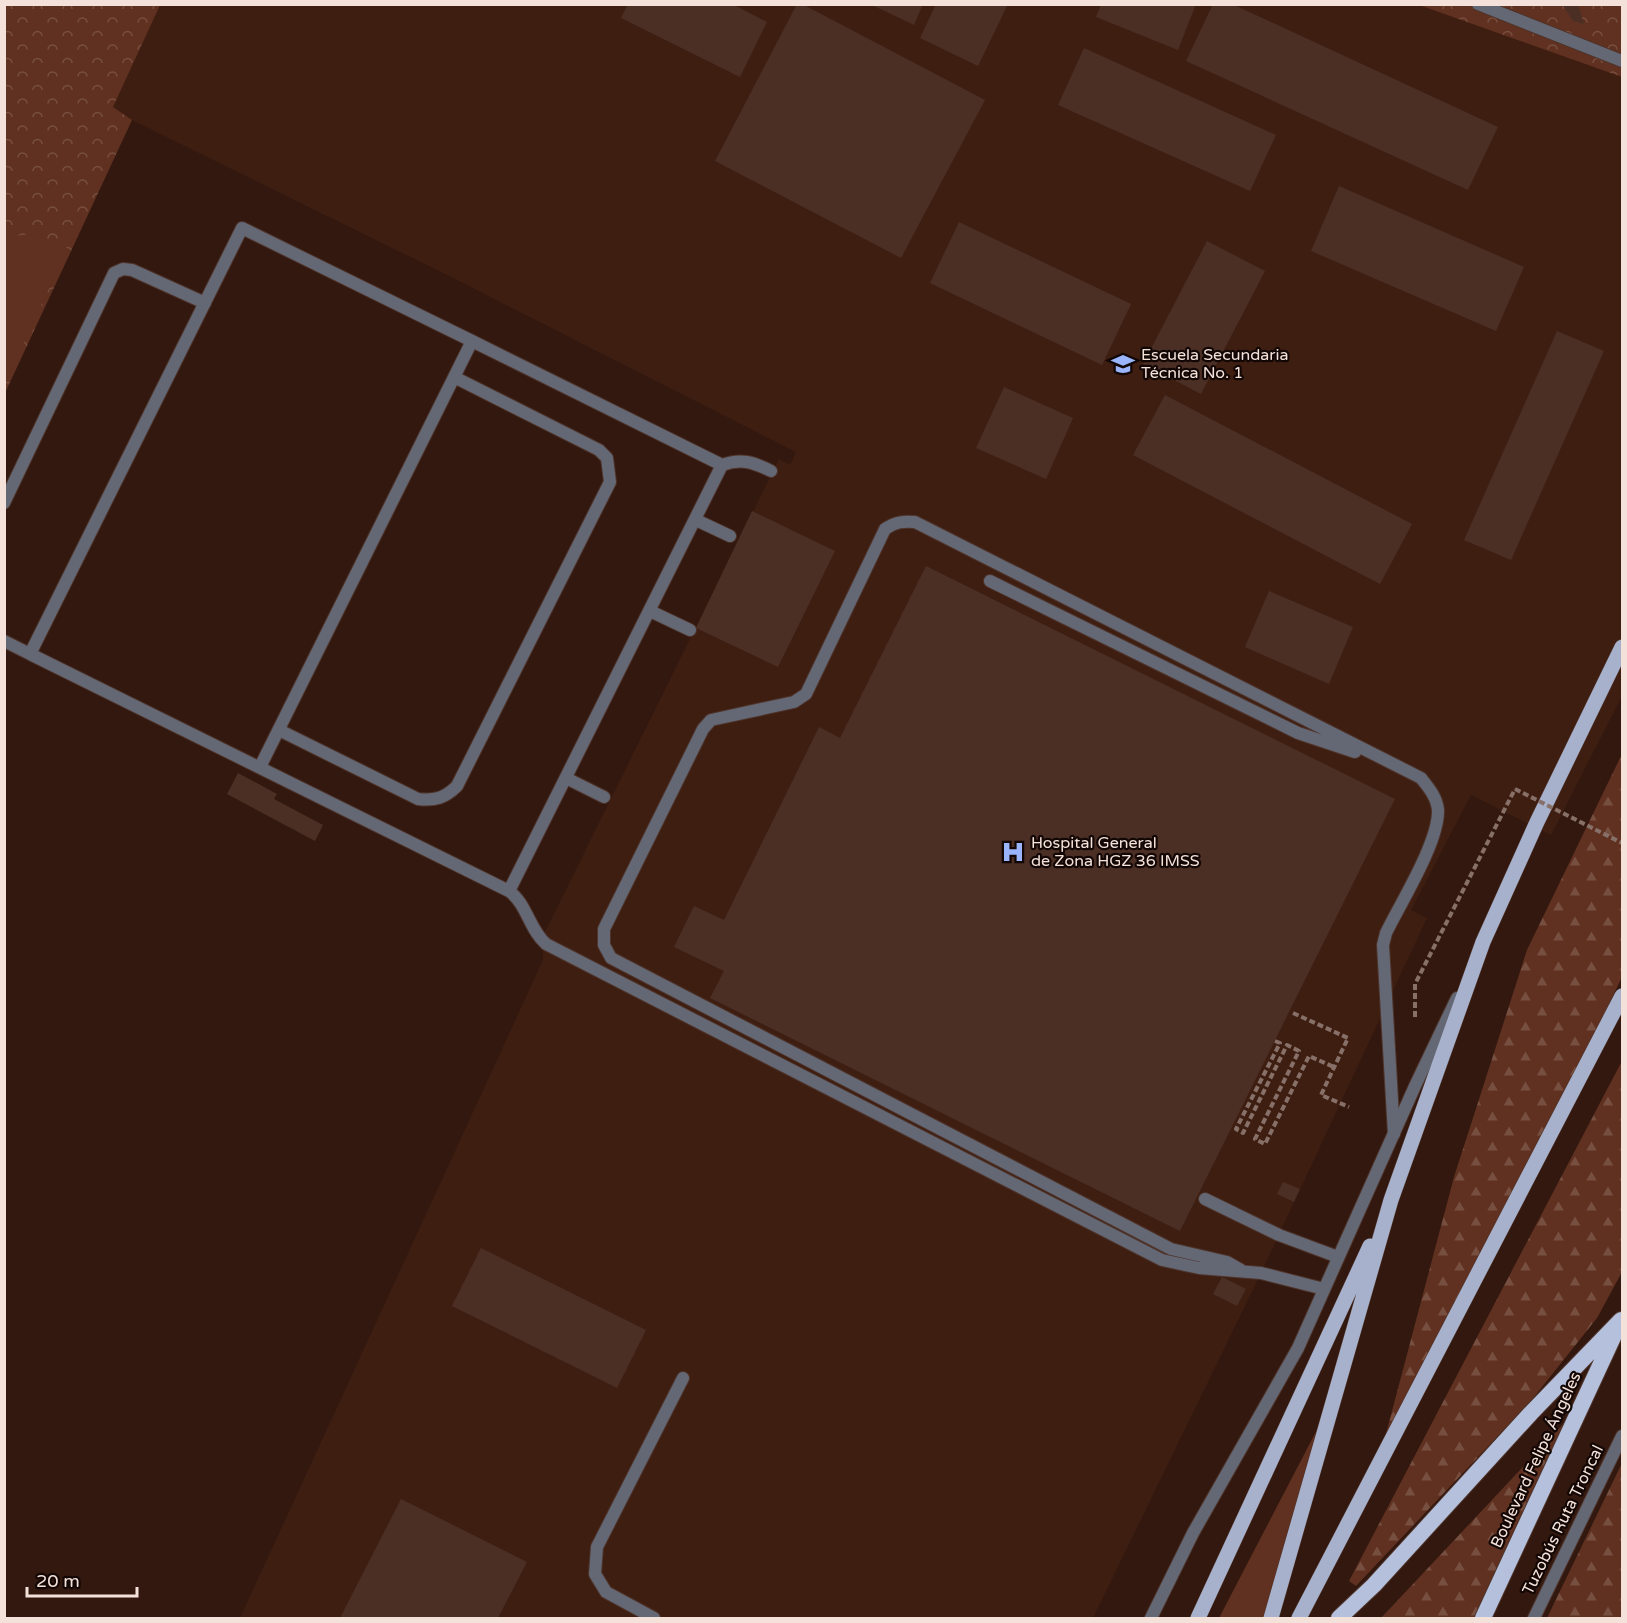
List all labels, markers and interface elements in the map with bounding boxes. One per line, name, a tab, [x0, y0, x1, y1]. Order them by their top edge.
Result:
place label: Escuela Secundaria Técnica No. 1	[1141, 345, 1288, 383]
school or university icon: Escuela Secundaria Técnica No. 1	[1110, 351, 1136, 377]
place label: Hospital General de Zona HGZ 36 IMSS	[1031, 833, 1200, 871]
hospital icon: Hospital General de Zona HGZ 36 IMSS	[1000, 839, 1026, 865]
street label: Boulevard Felipe Ángeles	[1486, 1369, 1586, 1551]
street label: Tuzobús Ruta Troncal	[1518, 1442, 1608, 1598]
scale bar	[27, 1560, 136, 1598]
text: 20 m	[36, 1570, 80, 1592]

